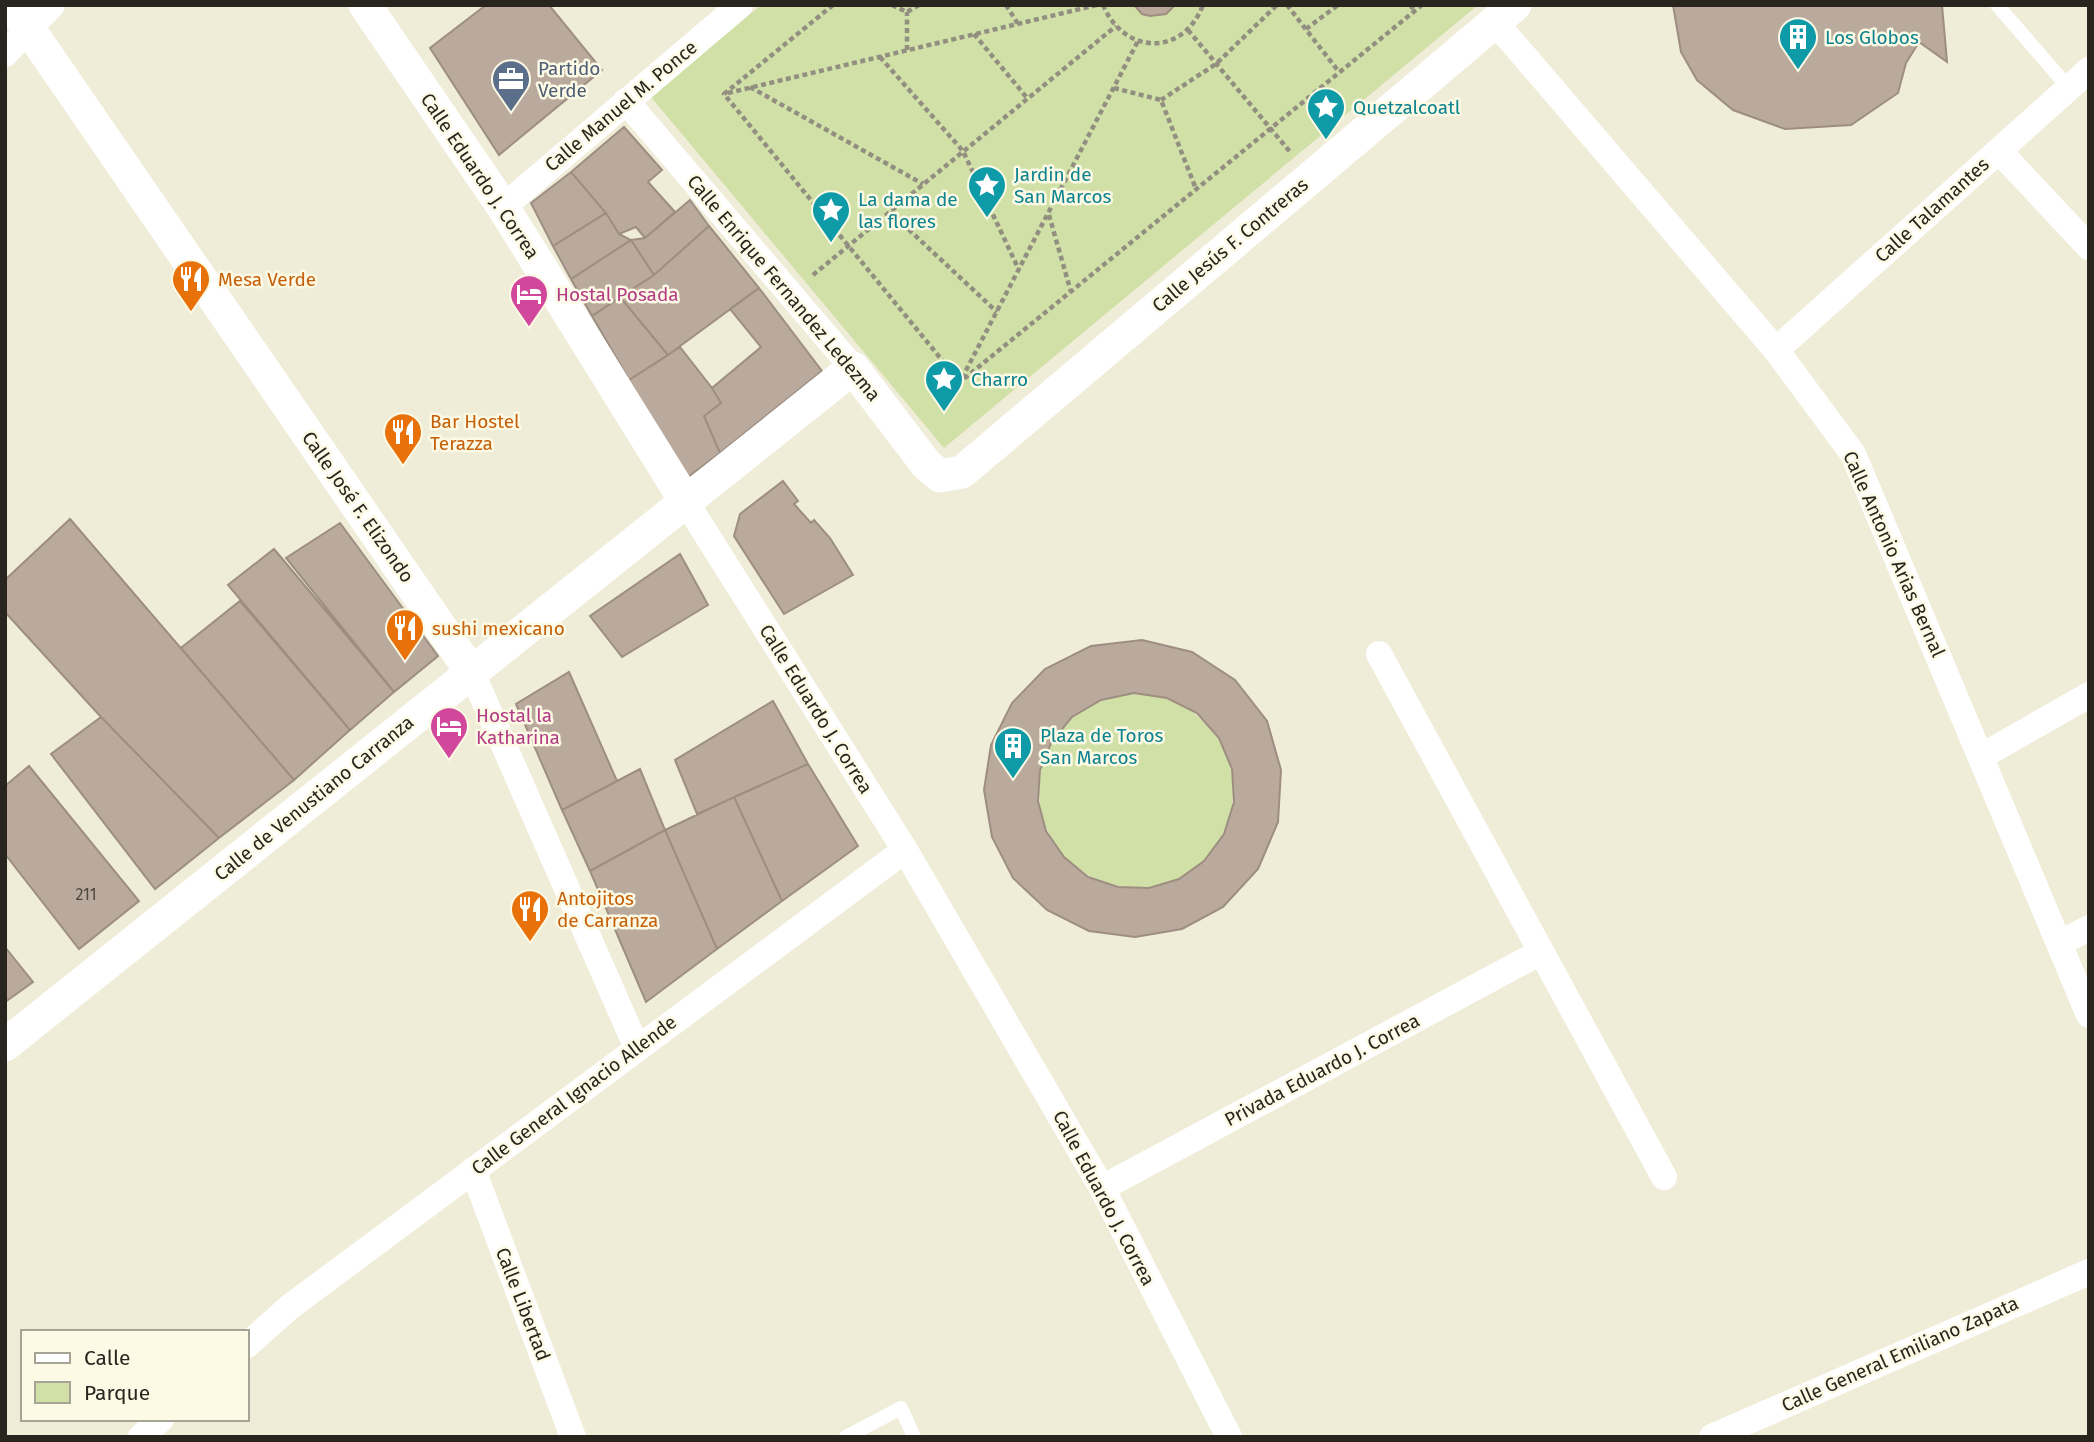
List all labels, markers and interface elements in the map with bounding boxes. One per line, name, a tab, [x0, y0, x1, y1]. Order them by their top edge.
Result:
building icon: Los Globos	[1777, 16, 1819, 71]
place label: Los Globos	[1825, 26, 1919, 49]
street label: Calle Manuel M. Ponce	[540, 36, 702, 176]
place label: Partido Verde	[538, 57, 600, 102]
office icon: Partido Verde	[490, 58, 532, 113]
place icon: Quetzalcoatl	[1305, 86, 1347, 141]
street label: Calle Eduardo J. Correa	[416, 89, 544, 263]
place label: Quetzalcoatl	[1353, 96, 1461, 119]
street label: Calle Talamantes	[1870, 153, 1994, 267]
place label: Jardin de San Marcos	[1014, 163, 1112, 208]
place icon: Jardin de San Marcos	[966, 164, 1008, 219]
street label: Calle Enrique Fernandez Ledezma	[683, 170, 885, 406]
street label: Calle Jesús F. Contreras	[1147, 173, 1313, 317]
place label: La dama de las flores	[858, 188, 958, 233]
place icon: La dama de las flores	[810, 189, 852, 244]
restaurant icon: Mesa Verde	[170, 258, 212, 313]
place label: Mesa Verde	[218, 268, 316, 291]
hotel icon: Hostal Posada	[508, 273, 550, 328]
place label: Hostal Posada	[556, 283, 679, 306]
place icon: Charro	[923, 358, 965, 413]
place label: Charro	[971, 368, 1028, 391]
place label: Bar Hostel Terazza	[430, 410, 520, 455]
restaurant icon: Bar Hostel Terazza	[382, 411, 424, 466]
street label: Calle José F. Elizondo	[297, 427, 419, 587]
street label: Calle Antonio Arias Bernal	[1838, 447, 1950, 661]
restaurant icon: sushi mexicano	[384, 607, 426, 662]
place label: sushi mexicano	[432, 617, 565, 640]
street label: Calle Eduardo J. Correa	[755, 620, 877, 798]
place label: Hostal la Katharina	[476, 704, 560, 749]
hotel icon: Hostal la Katharina	[428, 705, 470, 760]
street label: Calle de Venustiano Carranza	[210, 710, 418, 886]
place label: Plaza de Toros San Marcos	[1040, 724, 1164, 769]
building icon: Plaza de Toros San Marcos	[992, 725, 1034, 780]
house number: 211	[75, 885, 97, 904]
place label: Antojitos de Carranza	[557, 887, 658, 932]
restaurant icon: Antojitos de Carranza	[509, 888, 551, 943]
street label: Privada Eduardo J. Correa	[1221, 1009, 1423, 1131]
street label: Calle General Ignacio Allende	[467, 1010, 681, 1180]
street label: Calle Eduardo J. Correa	[1048, 1106, 1160, 1290]
street label: Calle Libertad	[491, 1244, 555, 1364]
street label: Calle General Emiliano Zapata	[1778, 1291, 2022, 1417]
legend	[21, 1330, 248, 1421]
text: Calle	[84, 1345, 130, 1371]
text: Parque	[84, 1380, 150, 1406]

